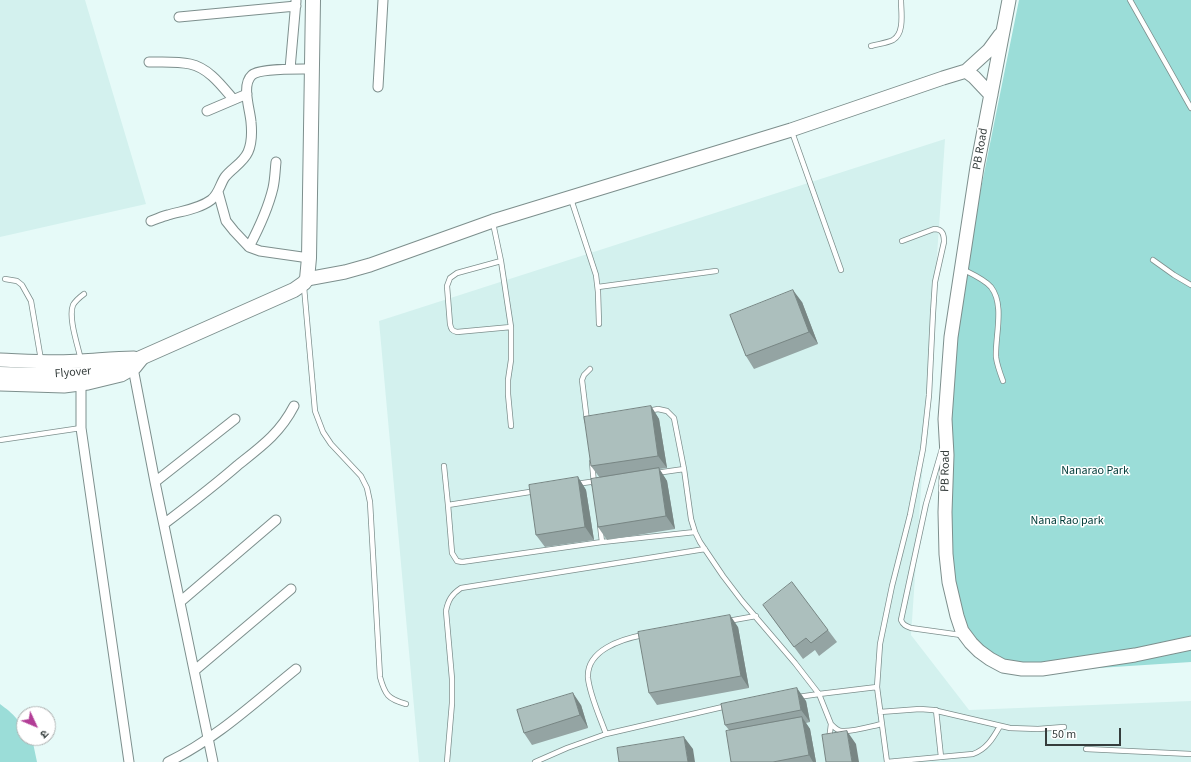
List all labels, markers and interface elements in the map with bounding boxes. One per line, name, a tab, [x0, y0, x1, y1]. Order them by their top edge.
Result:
street label: PB Road	[970, 127, 992, 171]
street label: Flyover	[54, 364, 92, 382]
street label: PB Road	[938, 450, 954, 492]
park label: Nanarao Park	[1061, 464, 1129, 478]
park label: Nana Rao park	[1030, 514, 1104, 528]
north arrow	[16, 706, 56, 746]
scale bar	[1047, 720, 1123, 746]
text: उ	[37, 726, 52, 742]
text: 50 m	[1052, 726, 1076, 743]

